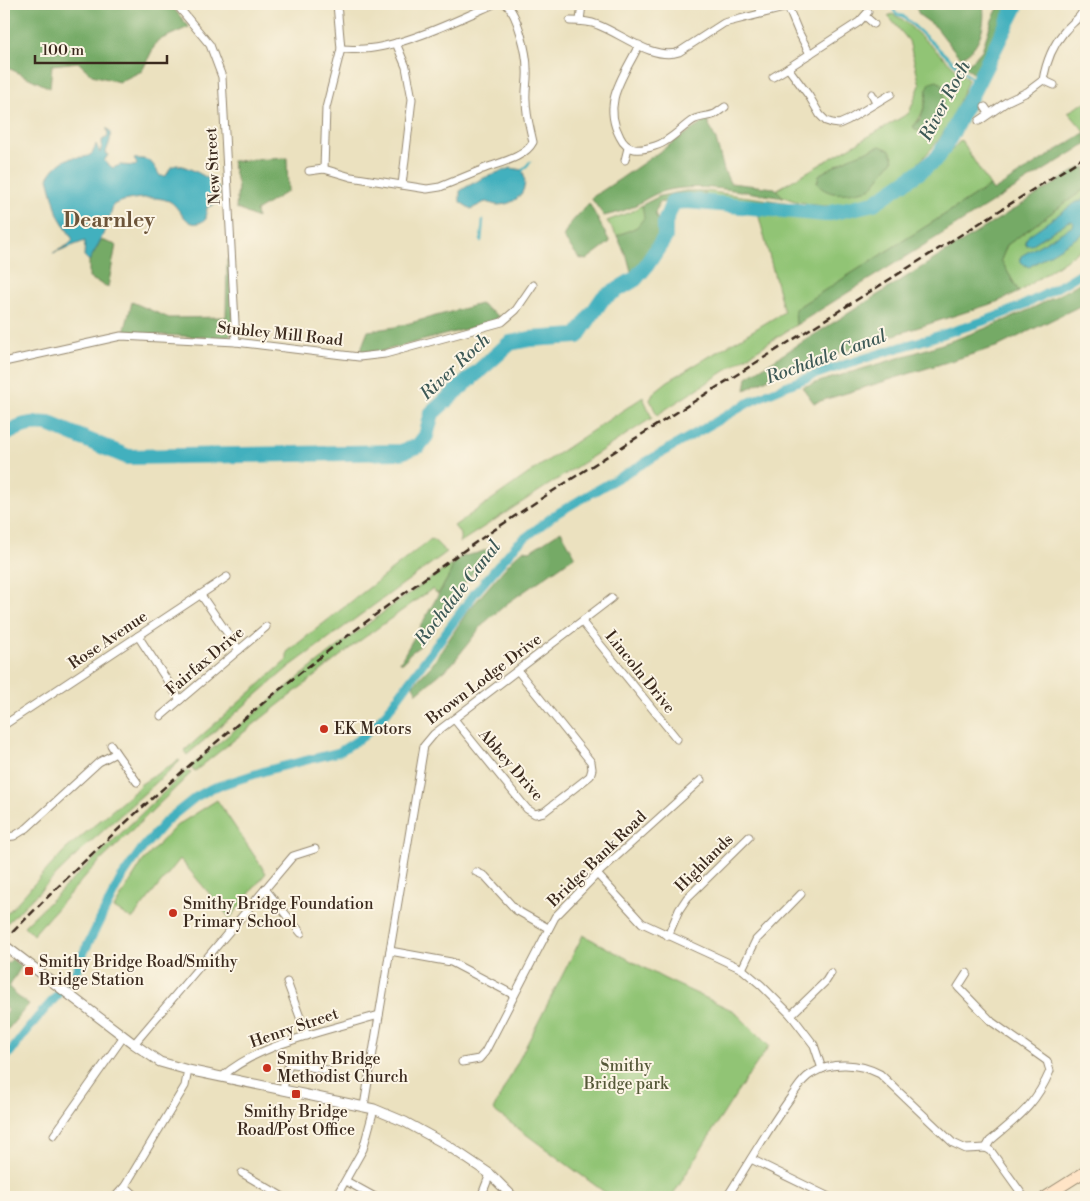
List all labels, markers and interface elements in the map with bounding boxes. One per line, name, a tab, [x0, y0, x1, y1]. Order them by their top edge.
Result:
scale bar	[35, 32, 168, 64]
text: 100 m	[42, 41, 84, 60]
water label: River Roch	[914, 56, 976, 146]
street label: New Street	[201, 126, 225, 205]
district label: Dearnley	[63, 208, 155, 234]
street label: Stubley Mill Road	[216, 317, 344, 351]
water label: Rochdale Canal	[762, 324, 890, 390]
water label: River Roch	[414, 328, 496, 406]
water label: Rochdale Canal	[409, 536, 506, 651]
street label: Rose Avenue	[65, 606, 151, 674]
street label: Fairfax Drive	[162, 622, 248, 700]
street label: Lincoln Drive	[601, 627, 679, 717]
street label: Brown Lodge Drive	[422, 629, 546, 730]
place label: EK Motors	[334, 719, 411, 739]
marker: EK Motors	[318, 723, 330, 735]
street label: Abbey Drive	[474, 724, 548, 805]
street label: Bridge Bank Road	[543, 807, 651, 912]
street label: Highlands	[671, 830, 737, 896]
place label: Smithy Bridge Foundation Primary School	[183, 894, 374, 932]
marker: Smithy Bridge Foundation Primary School	[167, 907, 179, 919]
place label: Smithy Bridge Road/Smithy Bridge Station	[38, 952, 238, 990]
marker: Smithy Bridge Road/Smithy Bridge Station	[23, 965, 35, 977]
street label: Henry Street	[247, 1003, 341, 1053]
place label: Smithy Bridge Methodist Church	[277, 1049, 408, 1087]
park label: Smithy Bridge park	[583, 1056, 670, 1094]
marker: Smithy Bridge Methodist Church	[261, 1062, 273, 1074]
marker: Smithy Bridge Road/Post Office	[290, 1088, 302, 1100]
place label: Smithy Bridge Road/Post Office	[237, 1102, 355, 1140]

